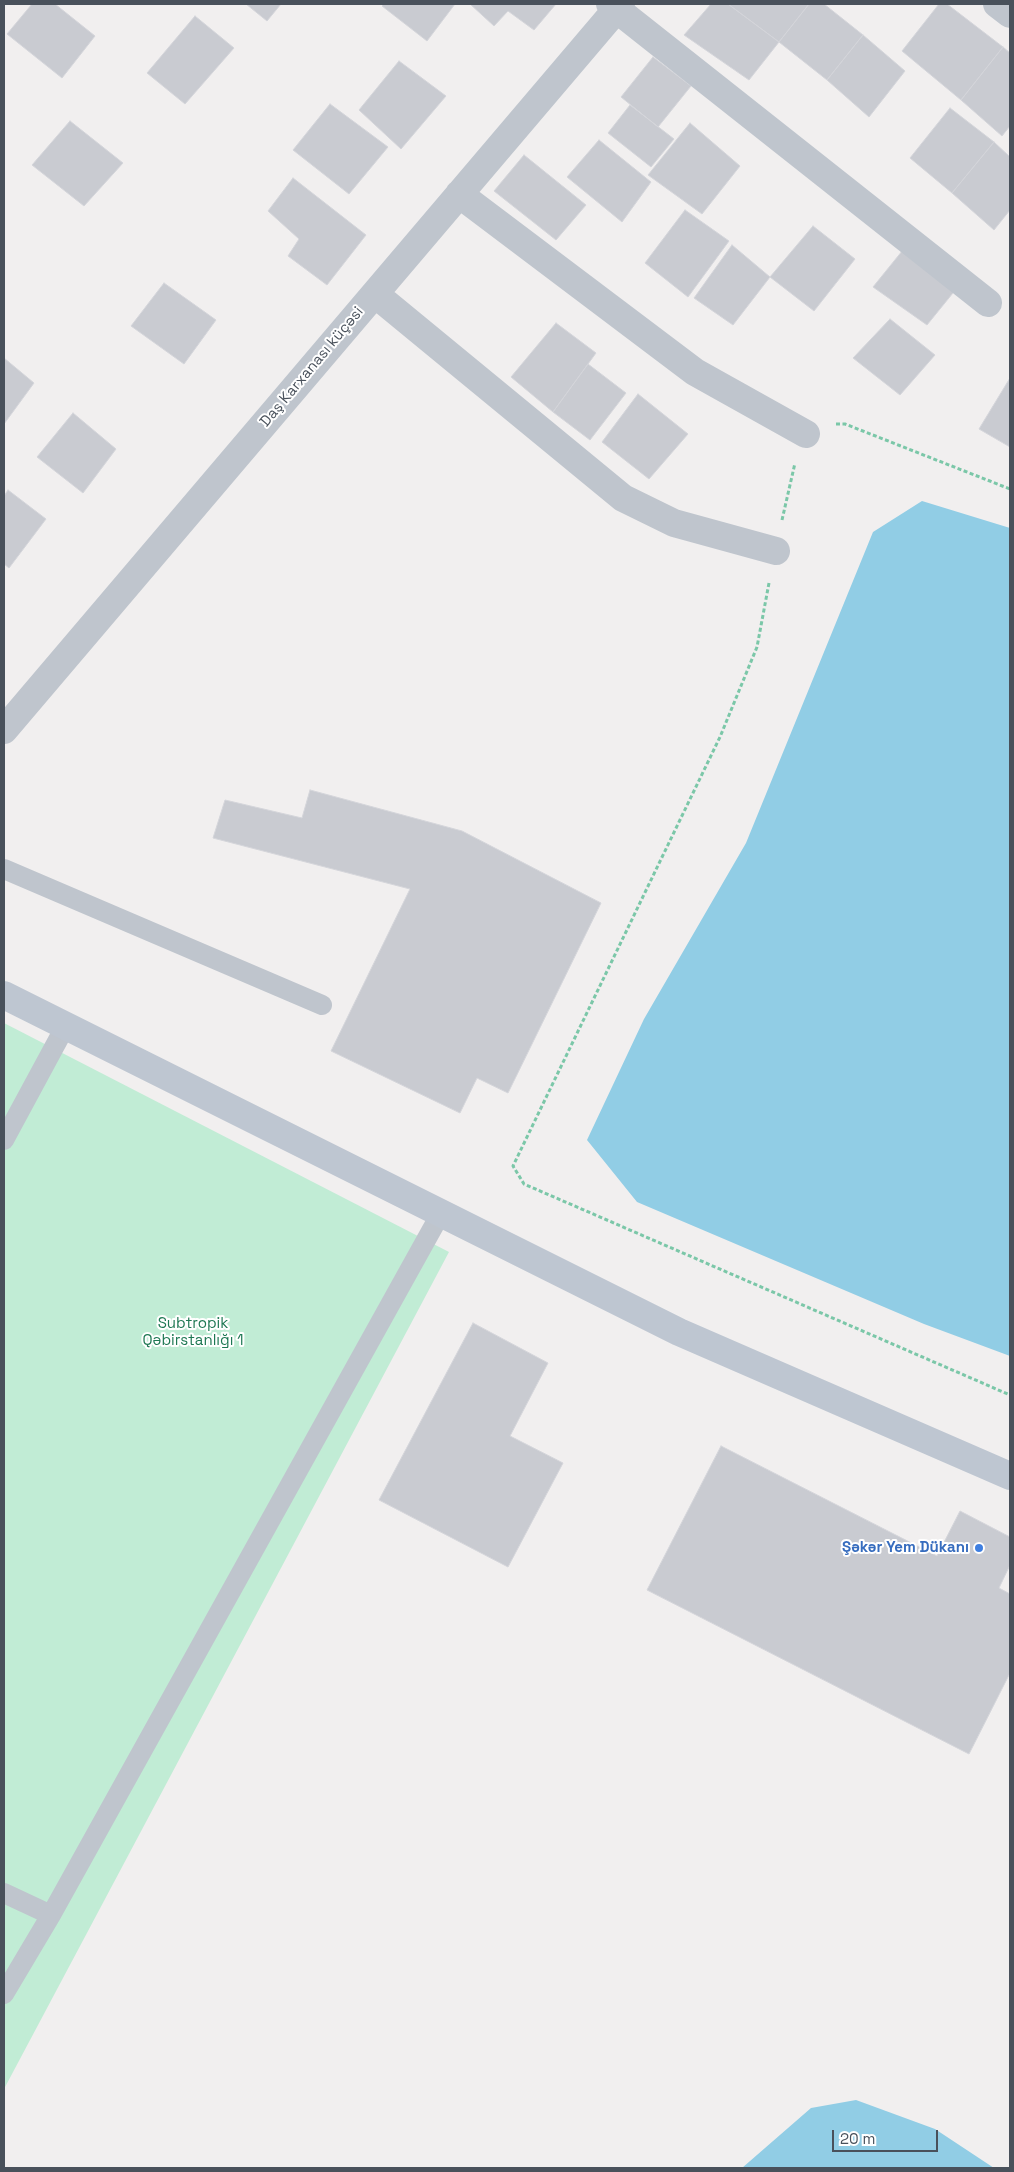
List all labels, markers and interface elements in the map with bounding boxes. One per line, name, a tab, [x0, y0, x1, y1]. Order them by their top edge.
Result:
street label: Daş Karxanası küçəsi	[257, 303, 367, 431]
park label: Subtropik Qəbirstanlığı 1	[143, 1315, 243, 1350]
place label: Şəkər Yem Dükanı	[842, 1539, 969, 1557]
marker: Şəkər Yem Dükanı	[973, 1542, 985, 1554]
scale bar	[834, 2120, 940, 2152]
text: 20 m	[840, 2129, 875, 2148]

